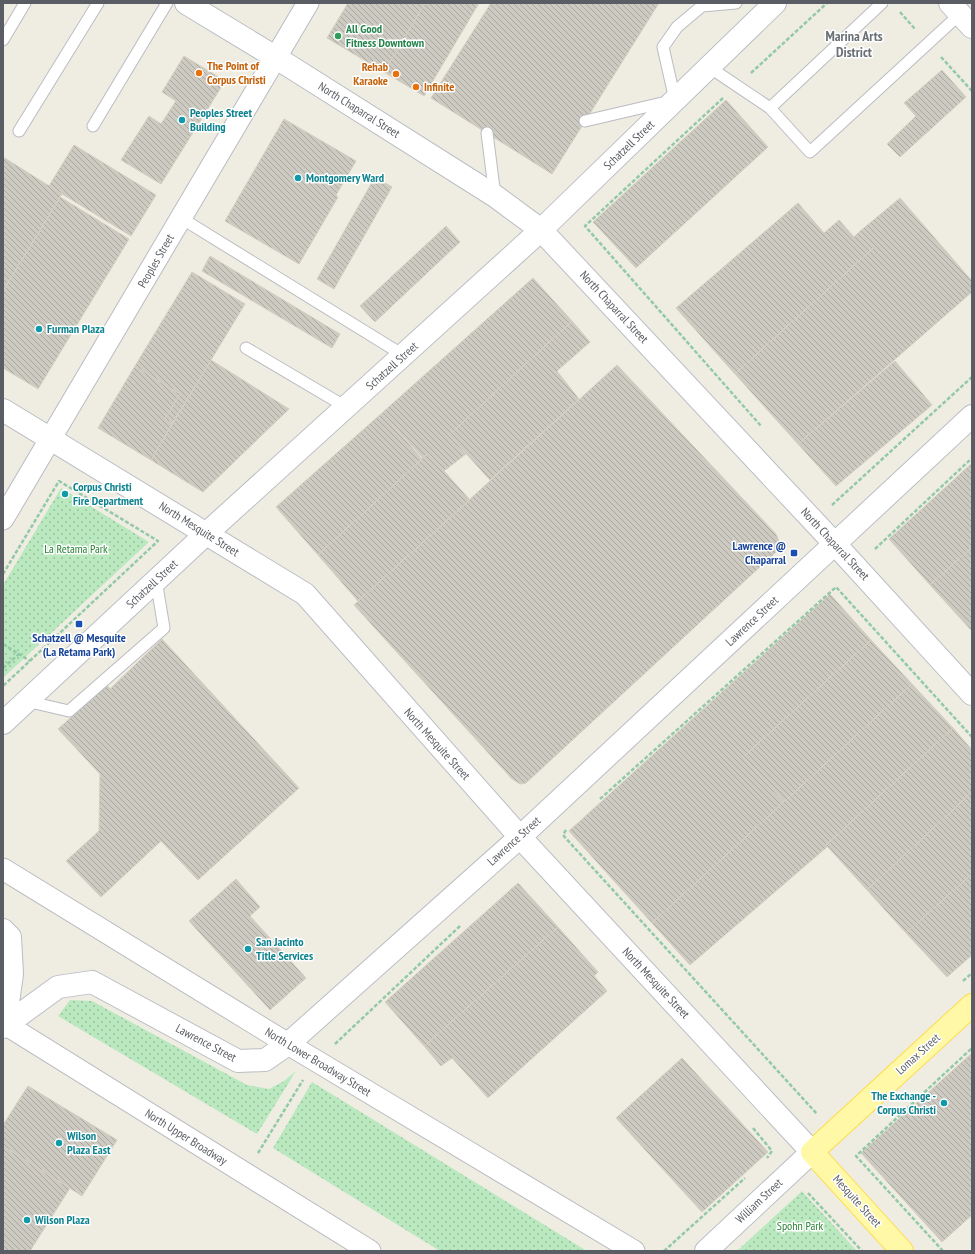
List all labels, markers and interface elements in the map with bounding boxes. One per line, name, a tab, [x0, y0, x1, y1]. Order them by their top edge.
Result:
place label: All Good Fitness Downtown	[345, 21, 424, 50]
district label: Marina Arts District	[825, 27, 883, 61]
marker: All Good Fitness Downtown	[333, 31, 343, 41]
place label: The Point of Corpus Christi	[207, 58, 266, 87]
place label: Rehab Karaoke	[353, 59, 389, 88]
marker: The Point of Corpus Christi	[194, 68, 204, 78]
marker: Rehab Karaoke	[391, 69, 401, 79]
street label: North Chaparral Street	[316, 78, 403, 141]
place label: Infinite	[424, 79, 454, 94]
marker: Infinite	[411, 82, 421, 92]
place label: Peoples Street Building	[190, 105, 252, 134]
marker: Peoples Street Building	[177, 115, 187, 125]
street label: Schatzell Street	[600, 116, 658, 173]
place label: Montgomery Ward	[306, 170, 384, 185]
marker: Montgomery Ward	[293, 173, 303, 183]
street label: Peoples Street	[134, 231, 177, 290]
street label: North Chaparral Street	[577, 267, 652, 346]
place label: Furman Plaza	[47, 321, 105, 336]
marker: Furman Plaza	[34, 324, 44, 334]
street label: Schatzell Street	[363, 338, 421, 393]
place label: Corpus Christi Fire Department	[73, 479, 144, 508]
marker: Corpus Christi Fire Department	[60, 489, 70, 499]
street label: North Mesquite Street	[156, 498, 243, 560]
street label: North Chaparral Street	[798, 504, 873, 583]
place label: Lawrence @ Chaparral	[733, 538, 786, 567]
park label: La Retama Park	[44, 541, 108, 556]
marker: Lawrence @ Chaparral	[789, 548, 799, 558]
street label: Schatzell Street	[123, 556, 181, 611]
street label: Lawrence Street	[722, 592, 782, 649]
marker: Schatzell @ Mesquite (La Retama Park)	[74, 619, 84, 629]
place label: Schatzell @ Mesquite (La Retama Park)	[32, 630, 126, 659]
street label: North Mesquite Street	[401, 705, 474, 783]
street label: Lawrence Street	[484, 812, 544, 868]
place label: San Jacinto Title Services	[256, 934, 313, 963]
marker: San Jacinto Title Services	[243, 944, 253, 954]
street label: North Mesquite Street	[620, 944, 694, 1022]
street label: Lawrence Street	[173, 1020, 240, 1065]
street label: North Lower Broadway Street	[262, 1024, 375, 1100]
street label: Lomax Street	[892, 1029, 943, 1077]
place label: The Exchange - Corpus Christi	[871, 1088, 936, 1117]
marker: The Exchange - Corpus Christi	[939, 1098, 949, 1108]
street label: North Upper Broadway	[142, 1105, 231, 1168]
place label: Wilson Plaza East	[66, 1128, 111, 1157]
marker: Wilson Plaza East	[54, 1138, 64, 1148]
street label: Mesquite Street	[830, 1171, 885, 1230]
street label: William Street	[732, 1175, 786, 1226]
place label: Wilson Plaza	[34, 1212, 90, 1227]
marker: Wilson Plaza	[22, 1215, 32, 1225]
park label: Spohn Park	[777, 1218, 824, 1233]

